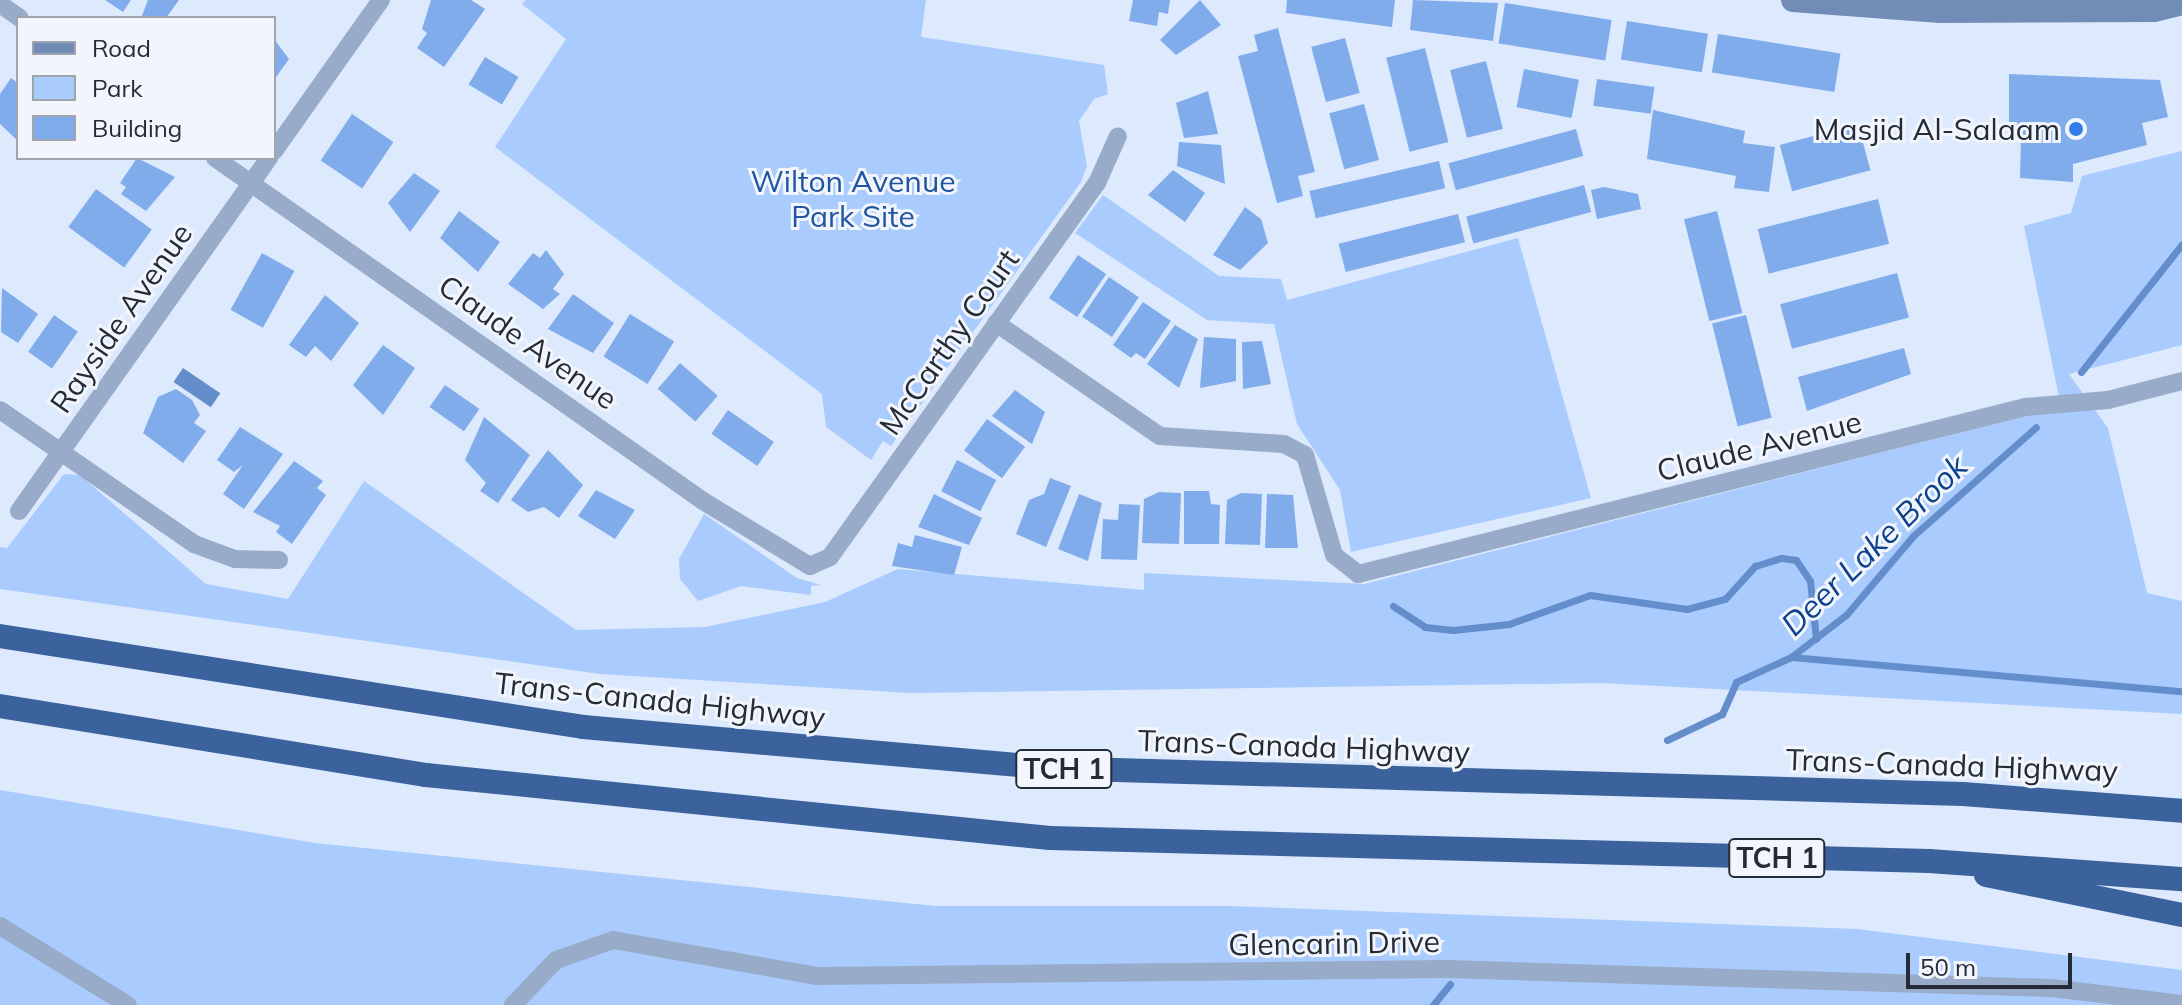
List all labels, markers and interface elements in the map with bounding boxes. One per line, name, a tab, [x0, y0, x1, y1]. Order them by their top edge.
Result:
legend	[16, 16, 276, 160]
text: Road	[92, 33, 151, 63]
text: Park	[92, 73, 143, 103]
place label: Masjid Al-Salaam	[1814, 111, 2060, 147]
text: Building	[92, 113, 182, 143]
marker: Masjid Al-Salaam	[2067, 120, 2085, 138]
park label: Wilton Avenue Park Site	[750, 163, 956, 234]
street label: Rayside Avenue	[42, 216, 200, 420]
street label: McCarthy Court	[872, 242, 1026, 442]
street label: Claude Avenue	[432, 267, 624, 417]
street label: Claude Avenue	[1653, 403, 1865, 489]
water label: Deer Lake Brook	[1773, 447, 1975, 643]
street label: Trans-Canada Highway	[493, 665, 827, 735]
street label: Trans-Canada Highway	[1137, 722, 1471, 770]
street label: Trans-Canada Highway	[1785, 741, 2119, 789]
road number: TCH 1	[1014, 745, 1114, 793]
road number: TCH 1	[1727, 834, 1827, 882]
street label: Glencarin Drive	[1228, 923, 1440, 963]
scale bar	[1910, 937, 2076, 987]
text: 50 m	[1920, 952, 1976, 982]

